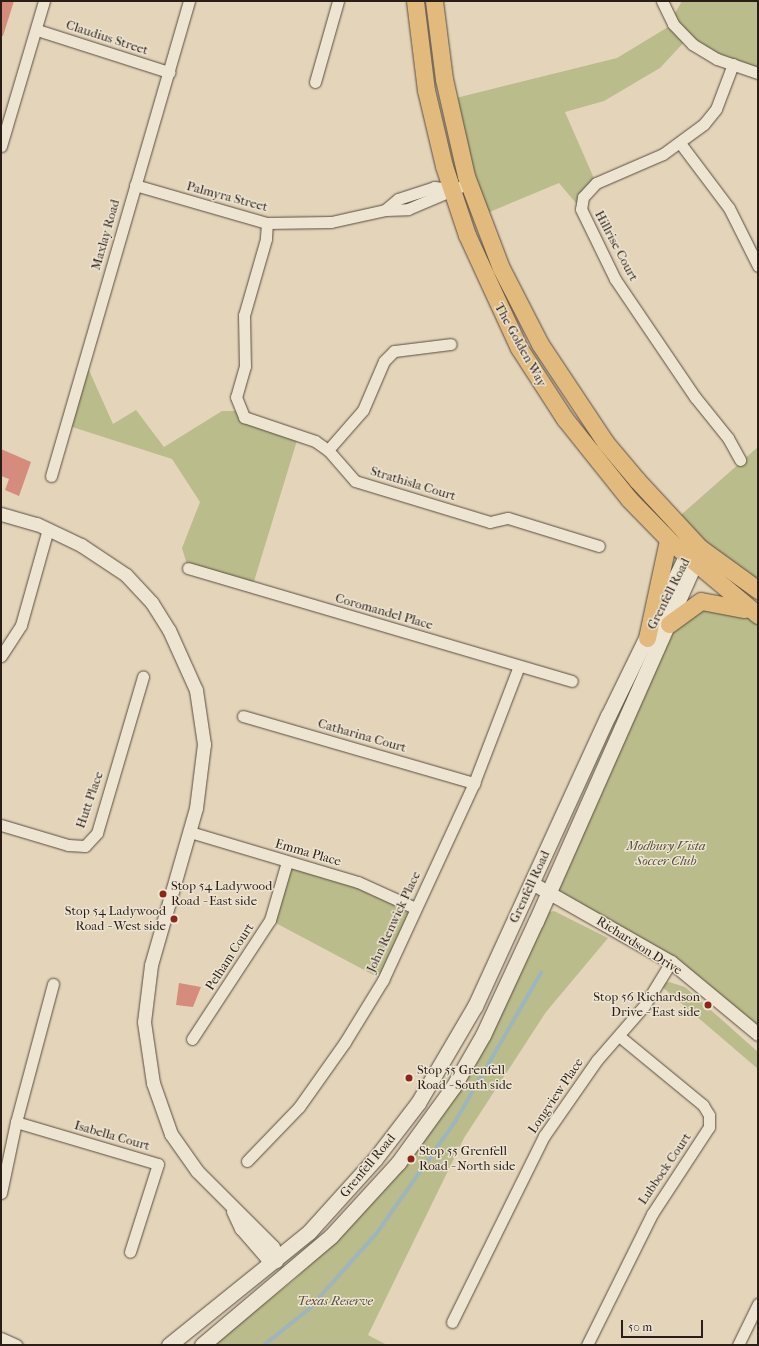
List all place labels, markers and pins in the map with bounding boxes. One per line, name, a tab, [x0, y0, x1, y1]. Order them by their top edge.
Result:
place label: Stop 54 Ladywood Road - East side	[171, 879, 272, 910]
marker: Stop 54 Ladywood Road - East side	[158, 889, 168, 899]
place label: Stop 54 Ladywood Road - West side	[65, 904, 166, 935]
marker: Stop 54 Ladywood Road - West side	[169, 914, 179, 924]
place label: Stop 56 Richardson Drive - East side	[593, 990, 700, 1021]
marker: Stop 56 Richardson Drive - East side	[703, 1000, 713, 1010]
place label: Stop 55 Grenfell Road - South side	[417, 1063, 512, 1094]
marker: Stop 55 Grenfell Road - South side	[404, 1073, 414, 1083]
place label: Stop 55 Grenfell Road - North side	[419, 1144, 515, 1175]
marker: Stop 55 Grenfell Road - North side	[406, 1154, 416, 1164]

